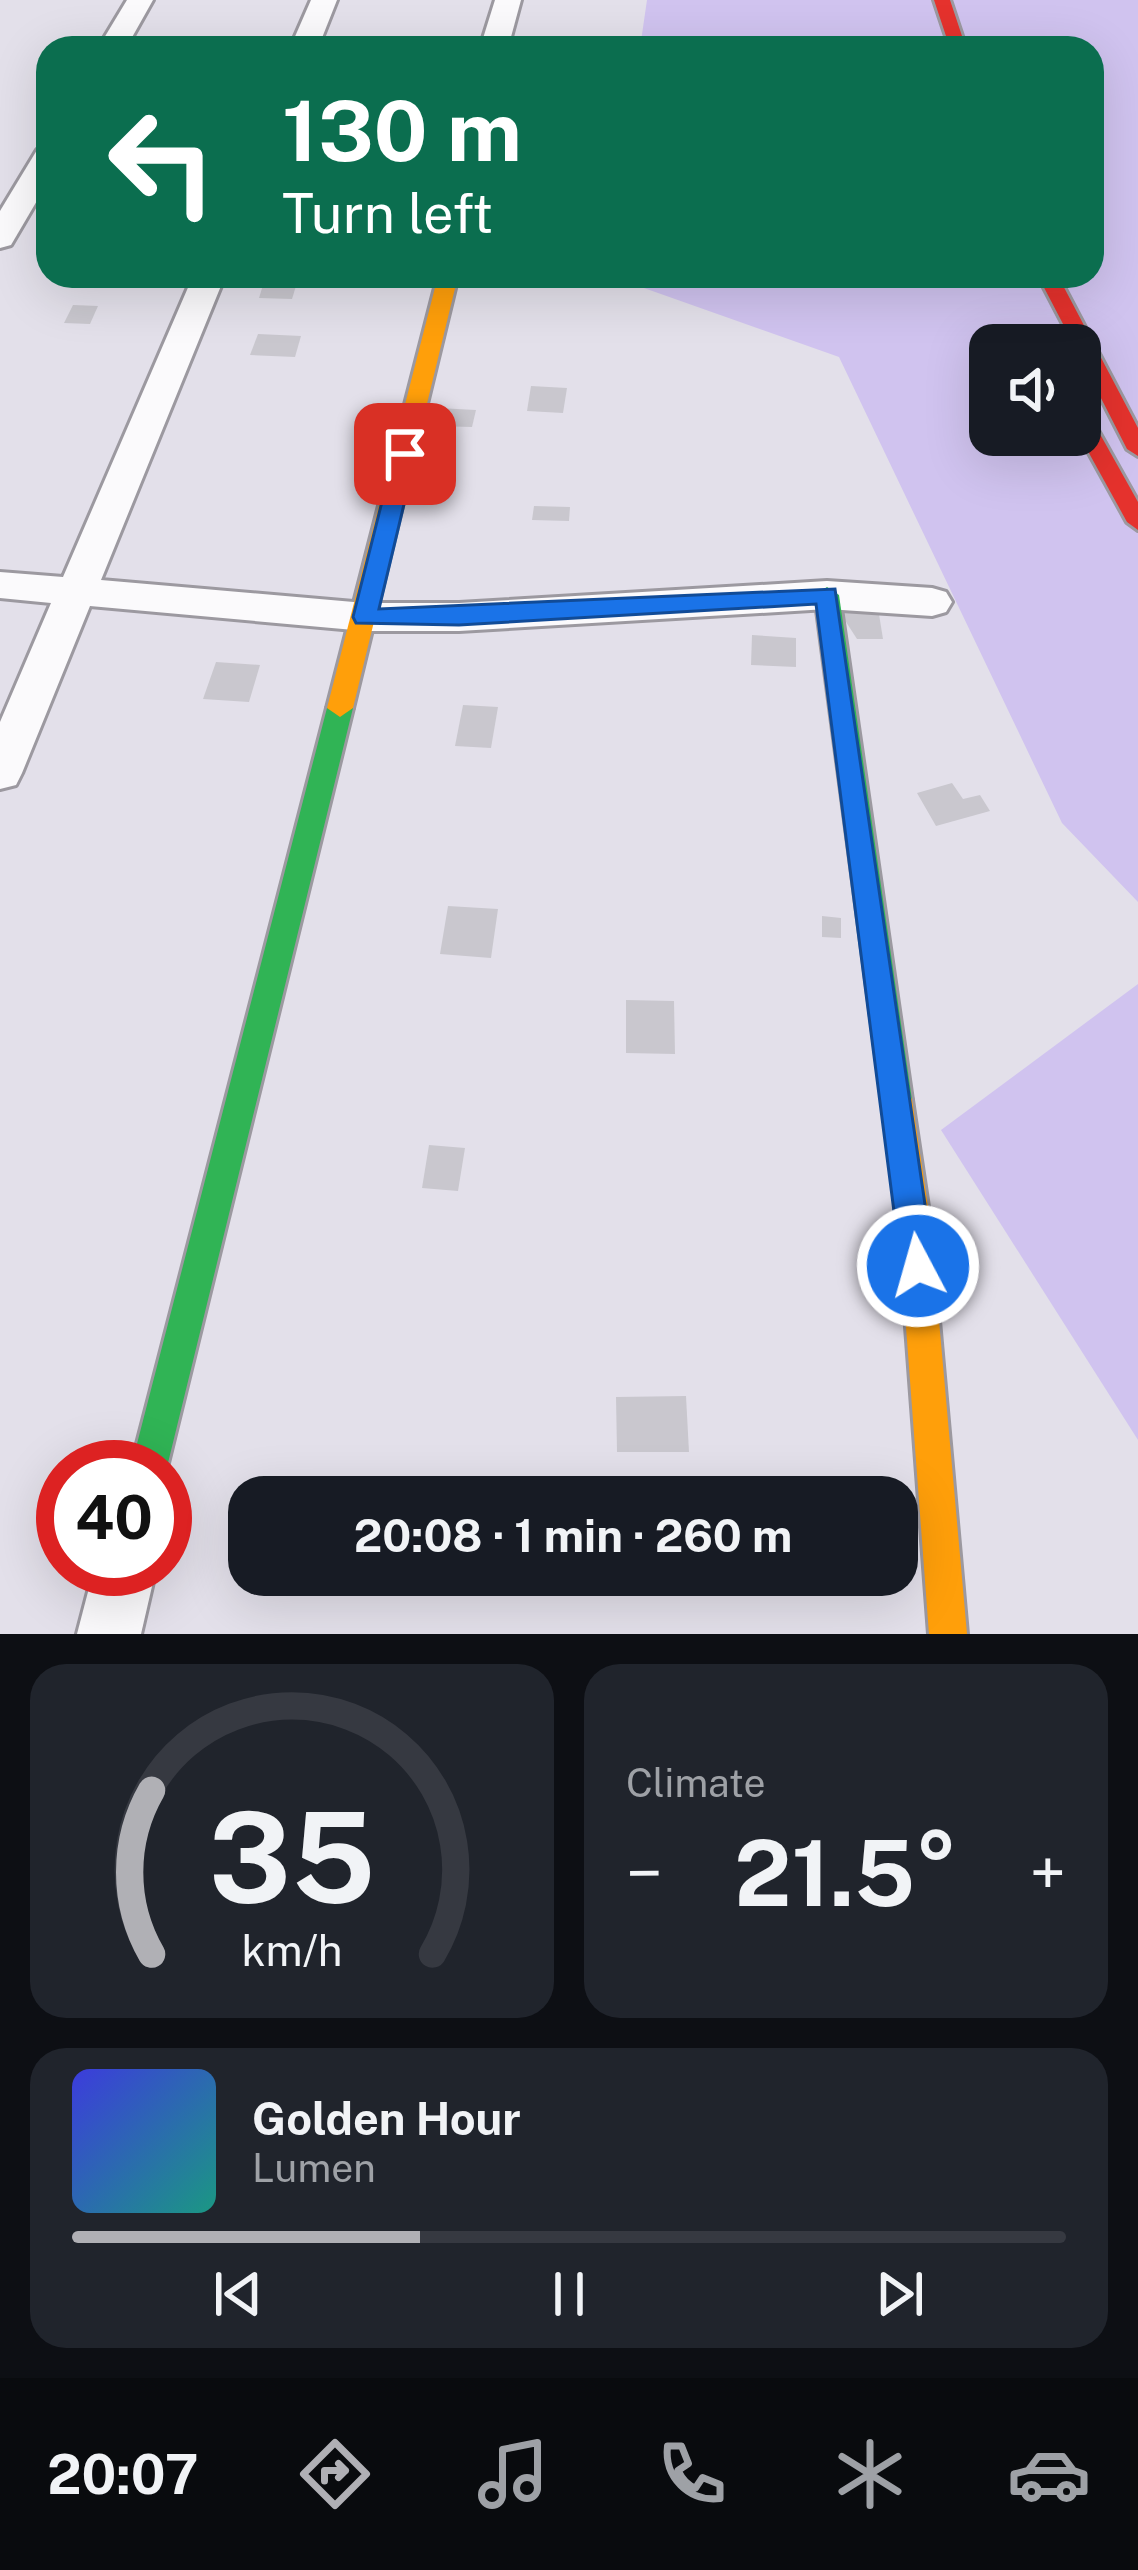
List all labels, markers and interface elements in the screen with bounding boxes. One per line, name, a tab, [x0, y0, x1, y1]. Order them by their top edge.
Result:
text: 130 m	[282, 81, 522, 180]
icon: left	[84, 84, 240, 240]
text: Turn left	[282, 182, 493, 245]
map controls	[969, 324, 1101, 456]
button: sound	[969, 324, 1101, 456]
pin	[354, 403, 456, 505]
icon: arrive	[372, 421, 438, 487]
position arrow	[855, 1203, 981, 1329]
speed limit sign: 40	[36, 1440, 192, 1596]
text: 20:08 · 1 min · 260 m	[354, 1509, 792, 1562]
text: Climate	[626, 1760, 766, 1806]
text: 35	[208, 1784, 376, 1931]
text: 21.5°	[734, 1820, 958, 1926]
text: −	[626, 1834, 663, 1912]
text: +	[1029, 1834, 1066, 1912]
text: km/h	[242, 1925, 342, 1976]
text: Golden Hour	[252, 2092, 521, 2145]
text: Lumen	[252, 2145, 376, 2191]
icon: previous	[205, 2261, 271, 2327]
icon: pause	[536, 2261, 602, 2327]
icon: next	[867, 2261, 933, 2327]
icon: directions	[293, 2432, 377, 2516]
icon: music	[471, 2432, 555, 2516]
icon: phone	[650, 2432, 734, 2516]
icon: climate	[828, 2432, 912, 2516]
icon: car	[1007, 2432, 1091, 2516]
text: 20:07	[47, 2443, 199, 2506]

